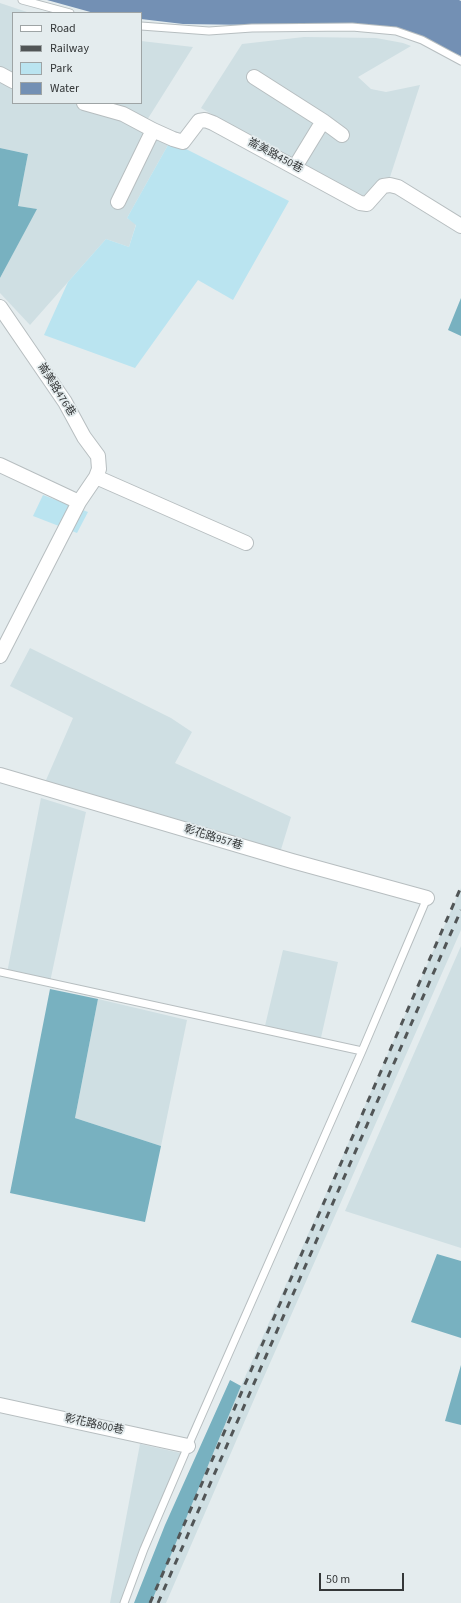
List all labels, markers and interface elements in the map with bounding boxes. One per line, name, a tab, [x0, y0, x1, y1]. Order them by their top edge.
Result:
legend	[12, 12, 142, 104]
text: Road	[50, 20, 76, 37]
text: Railway	[50, 40, 89, 57]
text: Park	[50, 60, 72, 77]
text: Water	[50, 80, 79, 97]
street label: 崙美路450巷	[245, 136, 305, 176]
street label: 崙美路476巷	[34, 361, 78, 419]
street label: 彰花路957巷	[182, 823, 244, 853]
street label: 彰花路800巷	[63, 1412, 125, 1438]
scale bar	[321, 1565, 406, 1591]
text: 50 m	[326, 1571, 350, 1588]

